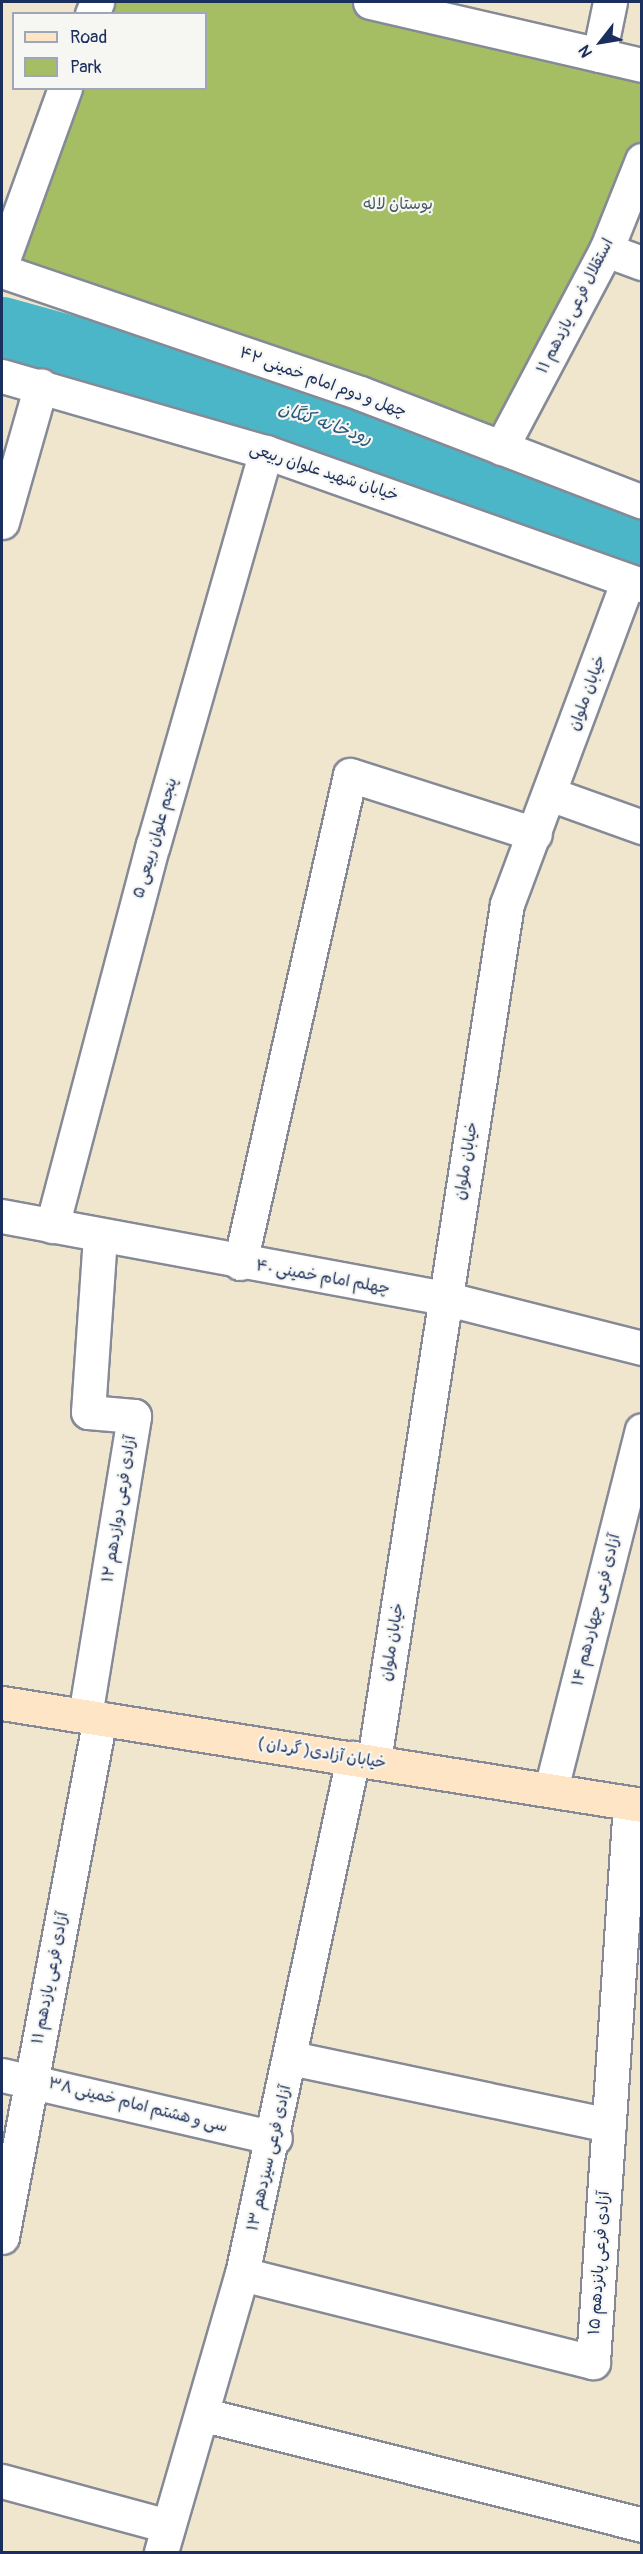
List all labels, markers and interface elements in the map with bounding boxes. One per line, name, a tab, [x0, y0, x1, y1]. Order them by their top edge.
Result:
legend	[12, 12, 207, 90]
north arrow	[571, 12, 631, 72]
text: Road	[70, 26, 107, 49]
text: N	[574, 41, 597, 61]
text: Park	[70, 56, 102, 79]
park label: بوستان لاله	[363, 194, 433, 214]
street label: استقلال فرعی یازدهم ۱۱	[533, 235, 617, 377]
street label: چهل و دوم امام خمینی ۴۲	[237, 343, 409, 421]
water label: رودخانه کنگان	[276, 398, 374, 450]
street label: خیابان شهید علوان ربیعی	[247, 439, 401, 505]
street label: خیابان ملوان	[564, 653, 610, 733]
street label: پنجم علوان ربیعی ۵	[129, 776, 181, 900]
street label: خیابان ملوان	[450, 1121, 482, 1201]
street label: چهلم امام خمینی ۴۰	[254, 1256, 392, 1298]
street label: آزادی فرعی دوازدهم ۱۲	[98, 1434, 140, 1584]
street label: آزادی فرعی چهاردهم ۱۴	[568, 1532, 624, 1688]
street label: خیابان ملوان	[376, 1602, 408, 1682]
street label: خیابان آزادی( گردان )	[256, 1733, 388, 1773]
street label: آزادی فرعی یازدهم ۱۱	[28, 1910, 72, 2046]
street label: سی و هشتم امام خمینی ۳۸	[46, 2073, 230, 2137]
street label: آزادی فرعی سیزدهم ۱۳	[243, 2083, 295, 2233]
street label: آزادی فرعی پانزدهم ۱۵	[584, 2190, 614, 2336]

